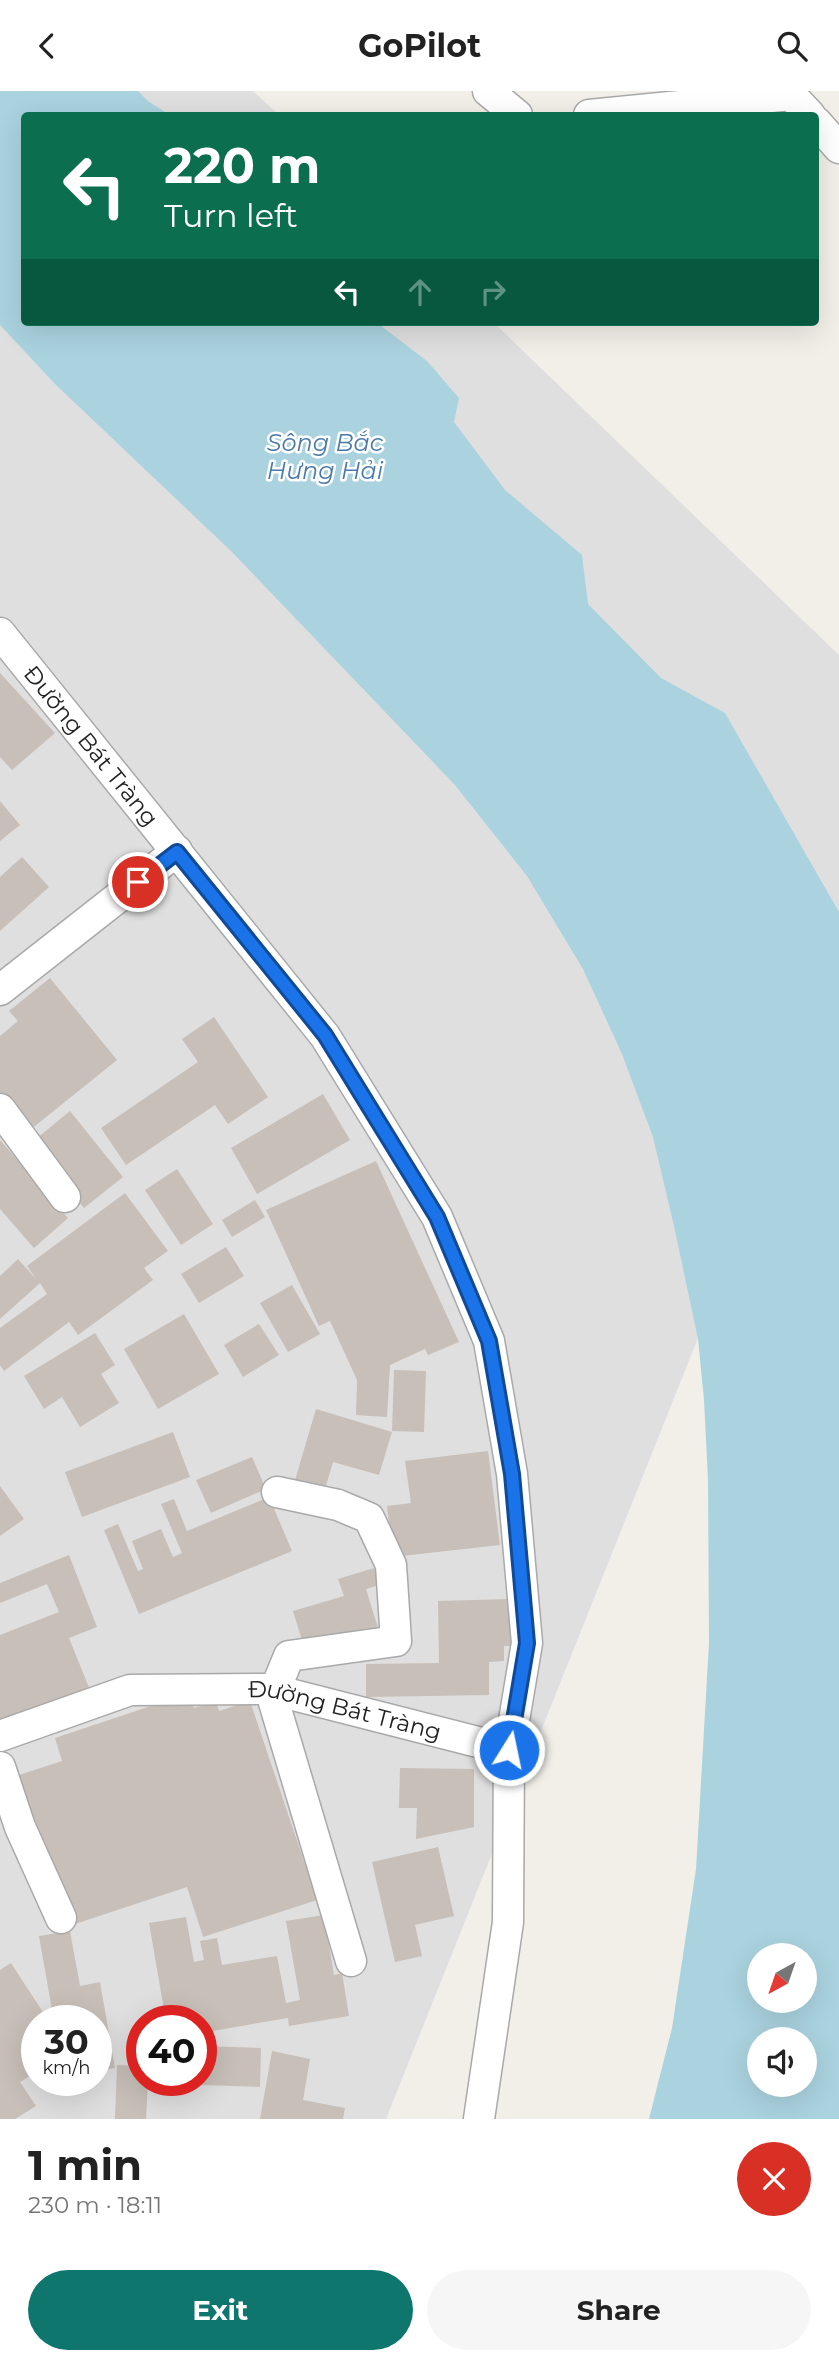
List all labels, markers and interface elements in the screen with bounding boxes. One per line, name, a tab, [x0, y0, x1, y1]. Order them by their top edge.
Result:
text: GoPilot	[358, 26, 481, 65]
icon: back	[28, 27, 66, 65]
icon: search	[773, 27, 811, 65]
text: 220 m	[164, 136, 320, 195]
icon: left	[49, 140, 140, 231]
text: Turn left	[164, 196, 298, 235]
icon: left	[328, 273, 366, 311]
icon: ahead	[401, 273, 439, 311]
icon: right	[474, 273, 512, 311]
water label: Sông Bắc Hưng Hải	[267, 428, 384, 485]
street label: Đường Bát Tràng	[18, 660, 164, 832]
pin	[108, 852, 168, 912]
icon: arrive	[119, 863, 157, 901]
street label: Đường Bát Tràng	[248, 1675, 444, 1746]
position arrow	[472, 1713, 546, 1787]
north arrow	[747, 1943, 817, 2013]
map controls	[747, 1943, 817, 2097]
speed limit sign: 40	[126, 2005, 217, 2096]
text: 30	[44, 2020, 89, 2063]
button: sound	[747, 2027, 817, 2097]
text: km/h	[42, 2057, 91, 2079]
text: 1 min	[28, 2139, 142, 2191]
button: close	[737, 2142, 811, 2216]
text: 230 m · 18:11	[28, 2191, 162, 2219]
button: Exit	[28, 2270, 413, 2350]
button: Share	[427, 2270, 811, 2350]

